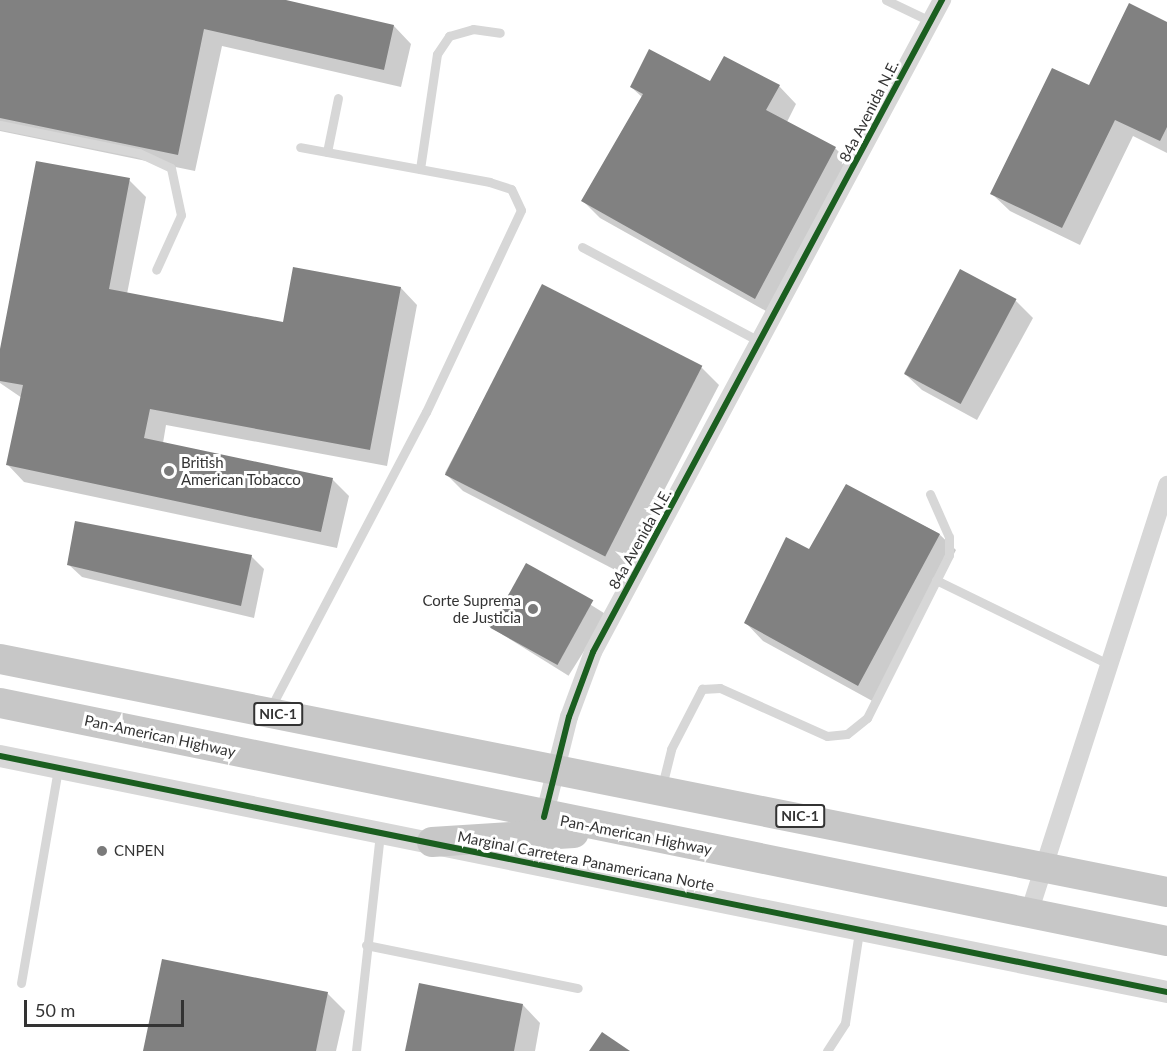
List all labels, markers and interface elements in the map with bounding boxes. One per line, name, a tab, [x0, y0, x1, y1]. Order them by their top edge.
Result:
street label: 84a Avenida N.E.	[835, 57, 903, 165]
place label: British American Tobacco	[181, 453, 301, 488]
marker: British American Tobacco	[162, 464, 176, 478]
street label: 84a Avenida N.E.	[605, 485, 675, 593]
place label: Corte Suprema de Justicia	[422, 591, 521, 626]
marker: Corte Suprema de Justicia	[526, 602, 540, 616]
road number: NIC-1	[252, 703, 304, 725]
street label: Pan-American Highway	[83, 711, 237, 761]
road number: NIC-1	[774, 805, 826, 827]
street label: Pan-American Highway	[559, 811, 713, 859]
street label: Marginal Carretera Panamericana Norte	[456, 827, 716, 895]
place label: CNPEN	[114, 842, 165, 860]
marker: CNPEN	[95, 844, 109, 858]
scale bar	[27, 988, 188, 1026]
text: 50 m	[35, 999, 75, 1021]

